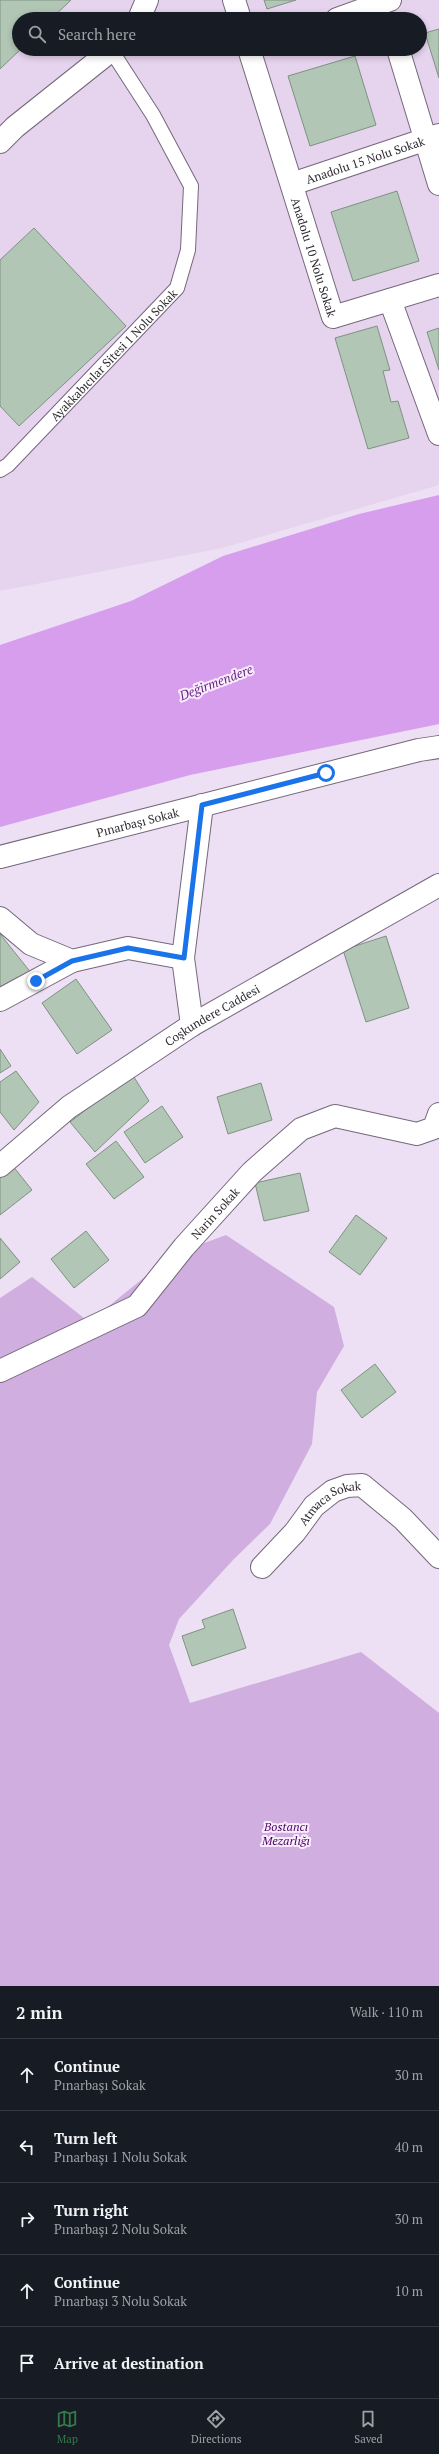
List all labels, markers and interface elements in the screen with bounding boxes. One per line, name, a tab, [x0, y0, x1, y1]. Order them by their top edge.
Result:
search box	[12, 12, 427, 56]
icon: search	[26, 23, 48, 45]
text: Search here	[58, 24, 136, 44]
street label: Anadolu 15 Nolu Sokak	[304, 133, 427, 186]
street label: Anadolu 10 Nolu Sokak	[288, 195, 340, 319]
street label: Ayakkabıcılar Sitesi 1 Nolu Sokak	[47, 285, 180, 424]
water label: Değirmendere	[176, 660, 255, 705]
route start	[317, 764, 335, 782]
street label: Pınarbaşı Sokak	[95, 804, 181, 840]
route end	[27, 972, 45, 990]
street label: Coşkundere Caddesi	[162, 981, 263, 1049]
street label: Narin Sokak	[188, 1183, 243, 1242]
street label: Atmaca Sokak	[295, 1478, 362, 1528]
park label: Bostancı Mezarlığı	[261, 1819, 310, 1848]
text: 2 min	[16, 2001, 63, 2024]
text: Walk · 110 m	[350, 2003, 423, 2021]
text: Continue	[54, 2056, 120, 2076]
icon: ahead	[16, 2064, 38, 2086]
text: 30 m	[395, 2066, 423, 2084]
text: Pınarbaşı Sokak	[54, 2076, 146, 2094]
text: Turn left	[54, 2128, 118, 2148]
icon: left	[16, 2136, 38, 2158]
text: 40 m	[395, 2138, 423, 2156]
text: Pınarbaşı 1 Nolu Sokak	[54, 2148, 187, 2166]
text: Turn right	[54, 2200, 129, 2220]
icon: right	[16, 2208, 38, 2230]
text: 30 m	[395, 2210, 423, 2228]
text: Pınarbaşı 2 Nolu Sokak	[54, 2220, 187, 2238]
text: Continue	[54, 2272, 120, 2292]
icon: ahead	[16, 2280, 38, 2302]
text: 10 m	[395, 2282, 423, 2300]
text: Pınarbaşı 3 Nolu Sokak	[54, 2292, 187, 2310]
icon: arrive	[16, 2352, 38, 2374]
text: Arrive at destination	[54, 2353, 204, 2373]
tab: Map	[56, 2408, 78, 2446]
tab: Directions	[191, 2408, 242, 2446]
tab: Saved	[354, 2408, 383, 2446]

